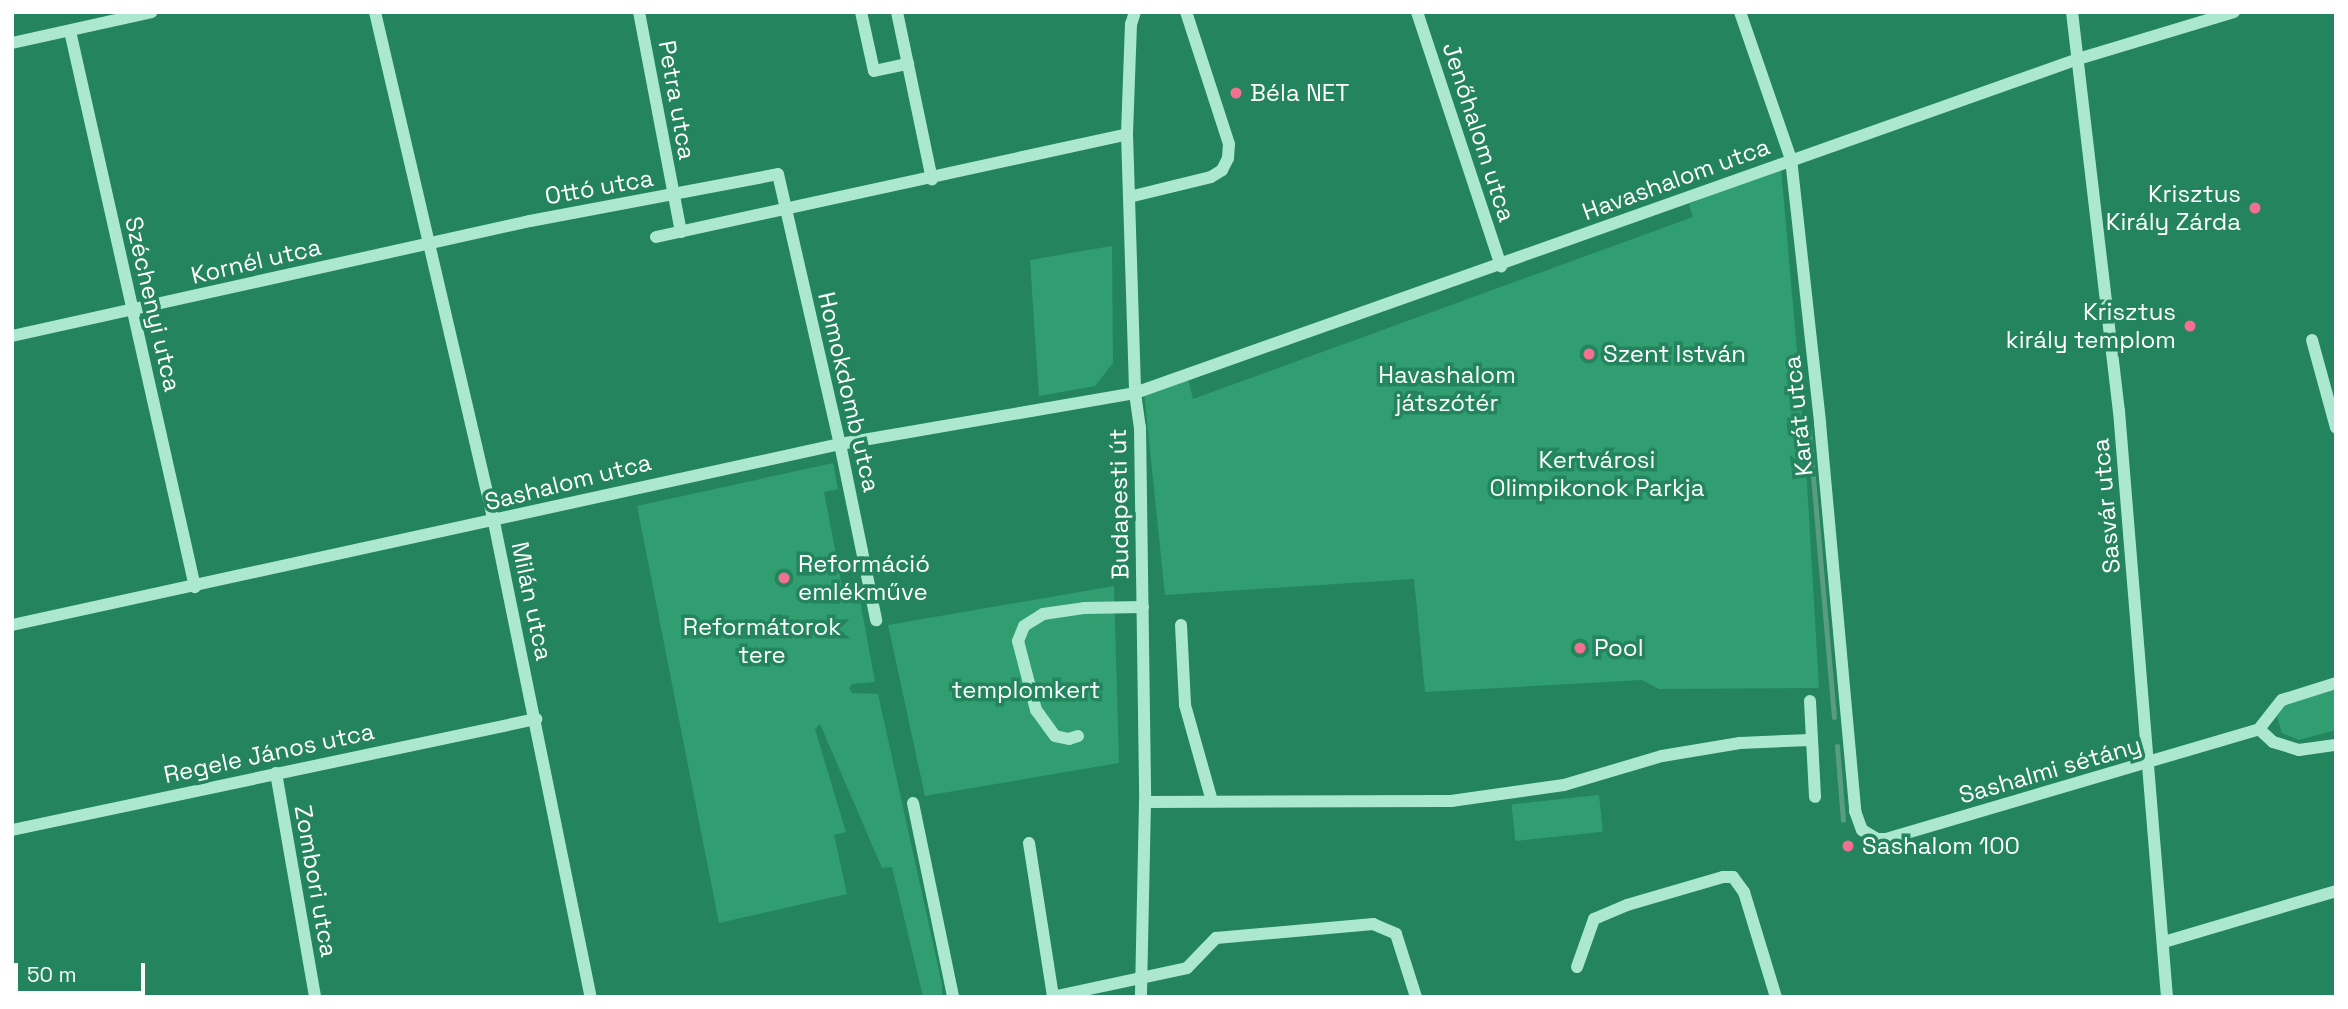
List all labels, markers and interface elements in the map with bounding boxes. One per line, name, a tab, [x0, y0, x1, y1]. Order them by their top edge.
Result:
street label: Petra utca	[652, 38, 702, 162]
street label: Jenőhalom utca	[1436, 39, 1522, 225]
place label: Béla NET	[1250, 79, 1349, 107]
marker: Béla NET	[1228, 85, 1244, 101]
street label: Havashalom utca	[1578, 132, 1774, 226]
street label: Ottó utca	[543, 163, 655, 211]
place label: Krisztus Király Zárda	[2106, 180, 2241, 236]
marker: Krisztus Király Zárda	[2247, 200, 2263, 216]
street label: Széchenyi utca	[119, 214, 187, 394]
street label: Kornél utca	[188, 232, 324, 290]
street label: Homokdomb utca	[812, 289, 886, 495]
place label: Krisztus király templom	[2006, 298, 2176, 354]
marker: Krisztus király templom	[2182, 318, 2198, 334]
place label: Szent István	[1603, 340, 1746, 368]
marker: Szent István	[1581, 346, 1597, 362]
street label: Karát utca	[1777, 354, 1819, 478]
park label: Havashalom játszótér	[1378, 361, 1516, 417]
street label: Budapesti út	[1103, 428, 1135, 580]
street label: Sasvár utca	[2086, 437, 2126, 575]
park label: Kertvárosi Olimpikonok Parkja	[1489, 446, 1705, 502]
street label: Sashalom utca	[482, 447, 654, 517]
street label: Milán utca	[505, 539, 559, 663]
place label: Reformáció emlékműve	[798, 550, 930, 606]
marker: Reformáció emlékműve	[776, 570, 792, 586]
park label: Reformátorok tere	[683, 613, 841, 669]
place label: Pool	[1594, 634, 1644, 662]
marker: Pool	[1572, 640, 1588, 656]
park label: templomkert	[952, 676, 1100, 704]
street label: Regele János utca	[161, 717, 377, 789]
street label: Sashalmi sétány	[1955, 730, 2145, 810]
street label: Zombori utca	[288, 803, 344, 959]
place label: Sashalom 100	[1862, 832, 2020, 860]
marker: Sashalom 100	[1840, 838, 1856, 854]
scale bar	[18, 950, 149, 994]
text: 50 m	[27, 961, 77, 988]

